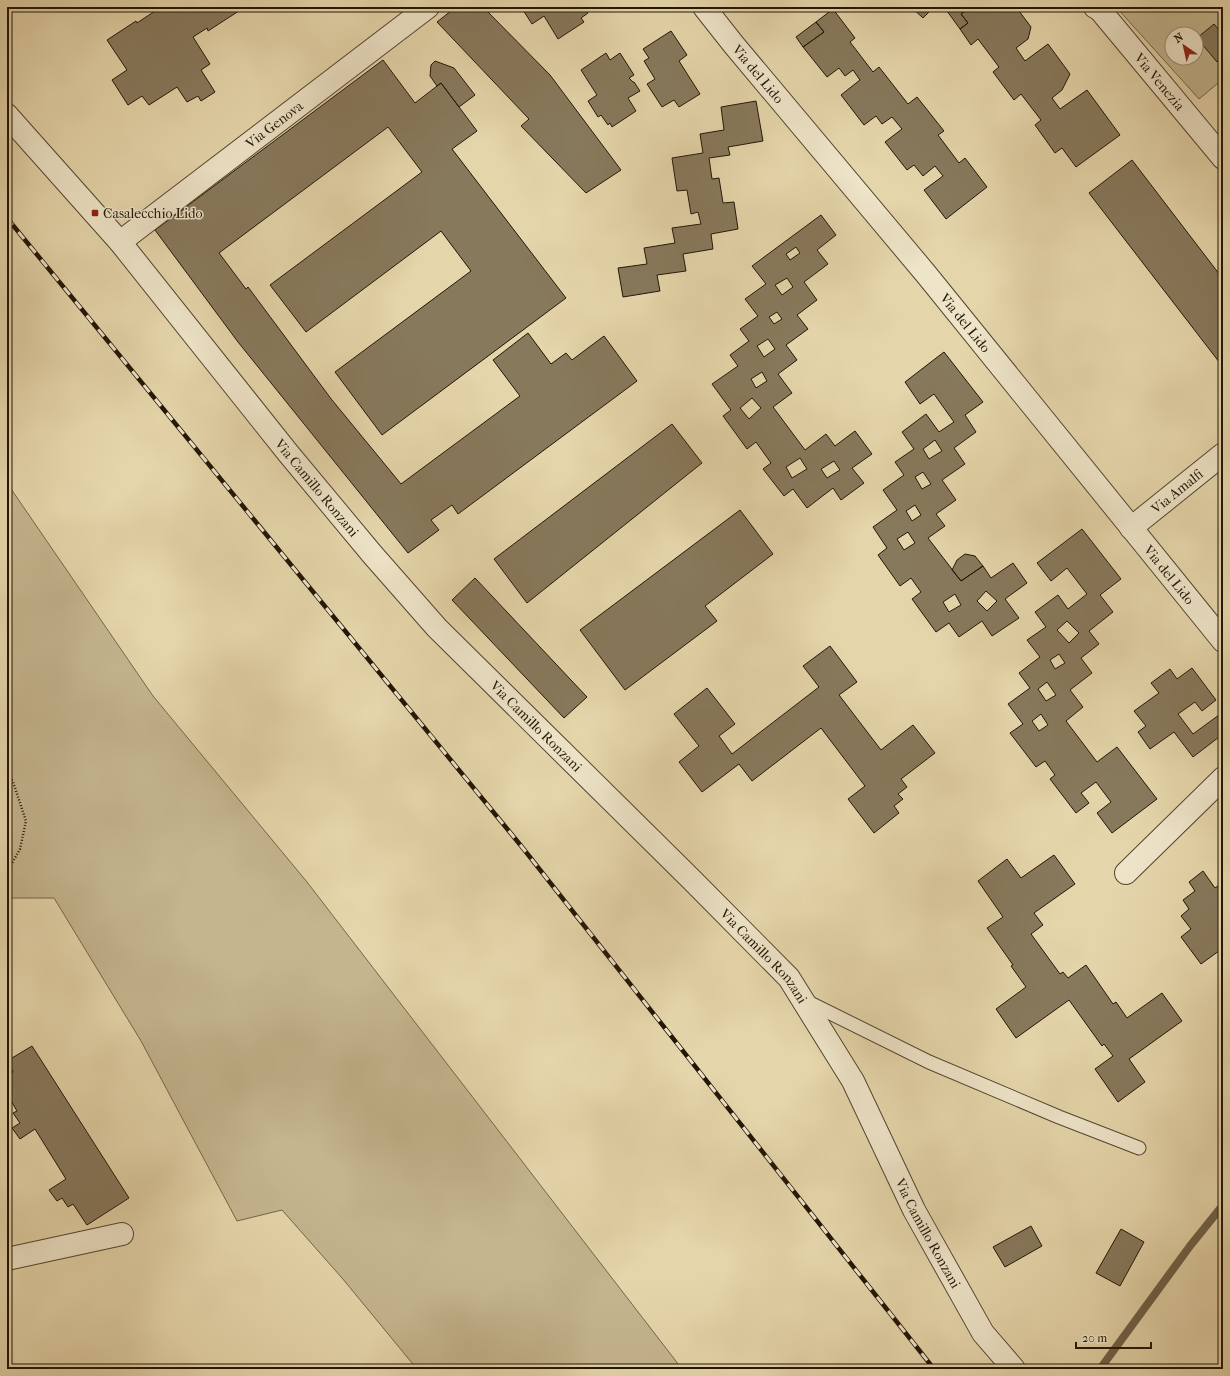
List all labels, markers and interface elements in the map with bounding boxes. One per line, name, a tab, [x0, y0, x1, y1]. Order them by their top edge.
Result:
north arrow	[1164, 26, 1204, 66]
text: N	[1172, 30, 1186, 46]
street label: Via del Lido	[728, 41, 787, 107]
street label: Via Venezia	[1130, 49, 1188, 115]
street label: Via Genova	[242, 97, 307, 153]
place label: Casalecchio Lido	[103, 205, 203, 222]
marker: Casalecchio Lido	[90, 208, 100, 218]
street label: Via del Lido	[935, 289, 994, 356]
street label: Via Camillo Ronzani	[270, 435, 362, 541]
street label: Via Amalfi	[1147, 465, 1207, 518]
street label: Via del Lido	[1139, 541, 1198, 608]
street label: Via Camillo Ronzani	[486, 677, 585, 775]
street label: Via Camillo Ronzani	[716, 905, 811, 1007]
street label: Via Camillo Ronzani	[891, 1175, 964, 1291]
scale bar	[1076, 1324, 1151, 1350]
text: 20 m	[1082, 1331, 1107, 1345]

